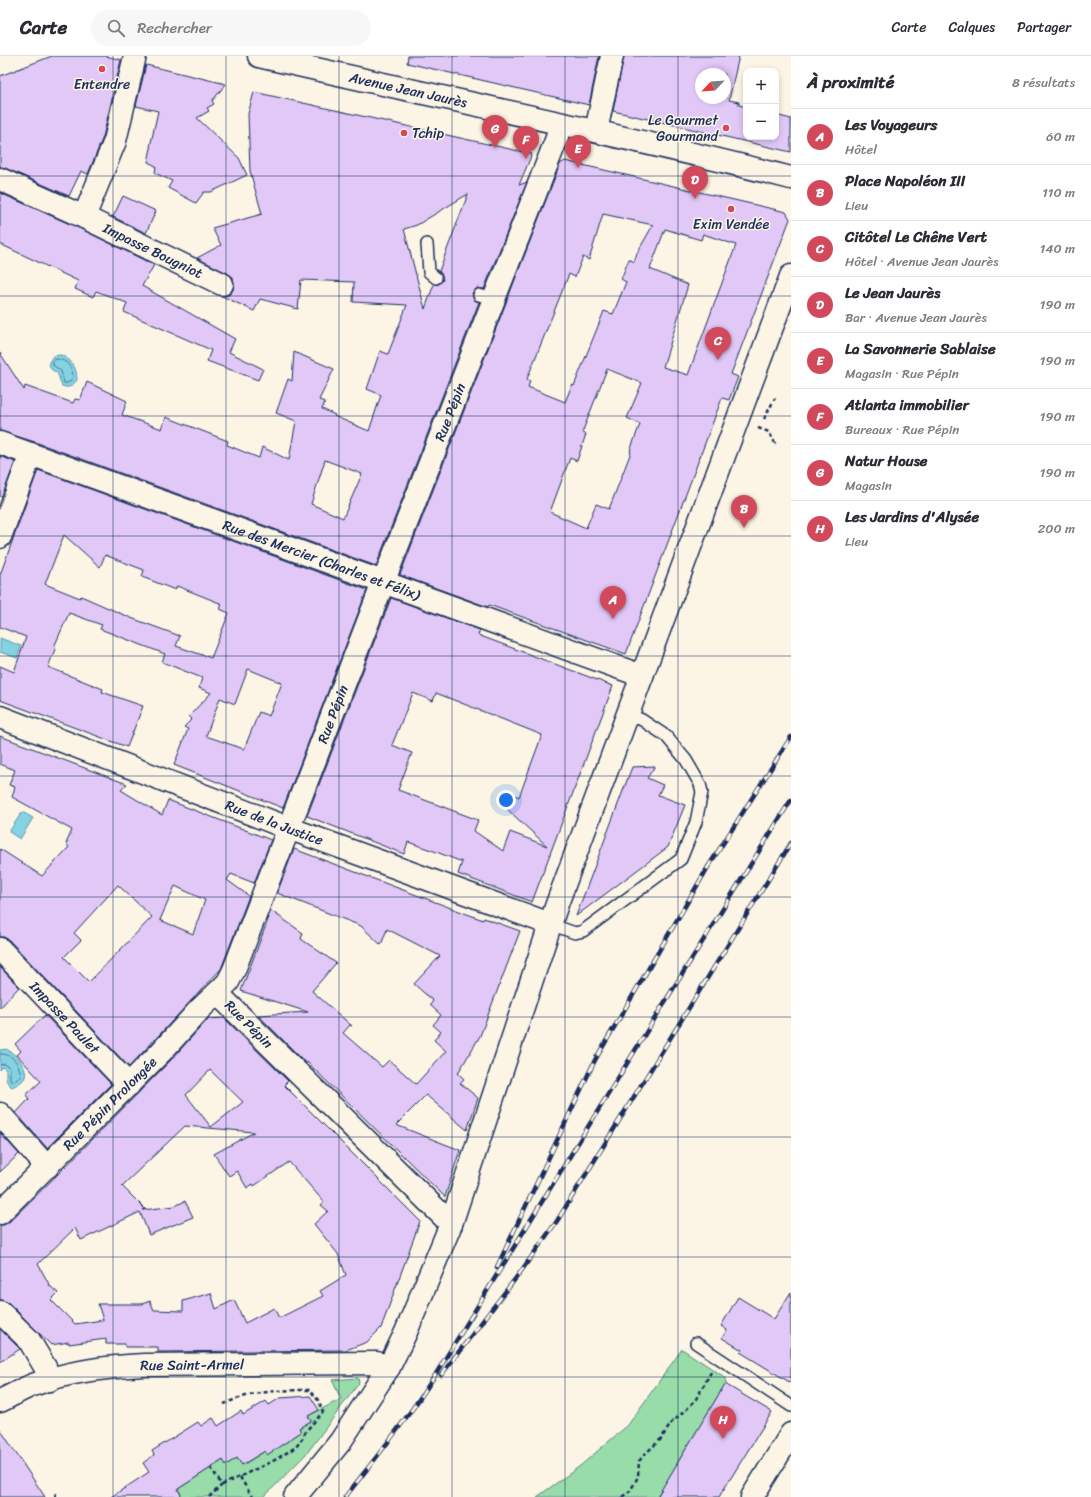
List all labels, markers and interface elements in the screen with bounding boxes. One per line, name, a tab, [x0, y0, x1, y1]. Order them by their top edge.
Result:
search box	[91, 10, 371, 46]
text: Carte	[20, 11, 67, 44]
text: Rechercher	[137, 15, 212, 41]
text: Carte	[892, 15, 926, 40]
text: Calques	[948, 15, 995, 40]
text: Partager	[1017, 15, 1071, 40]
icon: search	[105, 17, 127, 39]
marker: Entendre	[97, 64, 107, 74]
street label: Avenue Jean Jaurès	[346, 65, 470, 115]
text: À proximité	[807, 67, 894, 97]
north arrow	[695, 68, 731, 104]
map controls	[743, 68, 779, 140]
button: +	[743, 68, 779, 104]
text: 8 résultats	[1012, 71, 1075, 94]
place label: Entendre	[74, 72, 130, 97]
button: −	[743, 104, 779, 140]
place label: Le Gourmet Gourmand	[648, 108, 720, 149]
text: Les Voyageurs	[845, 112, 937, 138]
pin: G	[482, 115, 508, 148]
place label: Tchip	[412, 121, 445, 146]
marker: Le Gourmet Gourmand	[721, 123, 731, 133]
text: A	[816, 125, 824, 148]
text: 60 m	[1046, 125, 1075, 148]
pin: F	[513, 126, 539, 159]
marker: Tchip	[399, 128, 409, 138]
pin: E	[565, 135, 591, 168]
text: Hôtel	[845, 138, 877, 161]
pin: D	[682, 166, 708, 199]
text: Place Napoléon III	[845, 168, 965, 194]
text: B	[816, 181, 824, 204]
text: 110 m	[1042, 181, 1075, 204]
text: Lieu	[845, 194, 868, 217]
marker: Exim Vendée	[726, 204, 736, 214]
place label: Exim Vendée	[693, 212, 769, 237]
street label: Impasse Bougniot	[98, 216, 207, 286]
text: Citôtel Le Chêne Vert	[845, 224, 987, 250]
text: C	[816, 237, 824, 260]
text: 140 m	[1040, 237, 1075, 260]
text: Hôtel · Avenue Jean Jaurès	[845, 250, 999, 273]
text: Le Jean Jaurès	[845, 280, 940, 306]
text: D	[816, 293, 824, 316]
text: 190 m	[1040, 293, 1075, 316]
text: Bar · Avenue Jean Jaurès	[845, 306, 987, 329]
pin: C	[705, 327, 731, 360]
text: La Savonnerie Sablaise	[845, 336, 996, 362]
text: E	[816, 349, 824, 372]
text: 190 m	[1040, 349, 1075, 372]
text: Magasin · Rue Pépin	[845, 362, 959, 385]
street label: Rue Pépin	[428, 379, 473, 445]
text: Atlanta immobilier	[845, 392, 969, 418]
text: F	[816, 405, 824, 428]
text: 190 m	[1040, 405, 1075, 428]
text: Bureaux · Rue Pépin	[845, 418, 959, 441]
text: Natur House	[845, 448, 928, 474]
text: G	[816, 461, 824, 484]
text: 190 m	[1040, 461, 1075, 484]
text: Magasin	[845, 474, 892, 497]
pin: B	[731, 495, 757, 528]
text: Les Jardins d'Alysée	[845, 504, 979, 530]
street label: Rue des Mercier (Charles et Félix)	[219, 513, 424, 608]
text: H	[815, 517, 825, 540]
text: 200 m	[1038, 517, 1075, 540]
text: Lieu	[845, 530, 868, 553]
pin: A	[600, 586, 626, 619]
street label: Rue Pépin	[310, 681, 356, 747]
your location	[496, 790, 516, 810]
street label: Rue de la Justice	[221, 793, 327, 853]
street label: Impasse Paulet	[22, 974, 107, 1061]
street label: Rue Pépin	[218, 994, 279, 1055]
street label: Rue Pépin Prolongée	[57, 1050, 163, 1157]
street label: Rue Saint-Armel	[140, 1352, 245, 1378]
pin: H	[710, 1406, 736, 1439]

